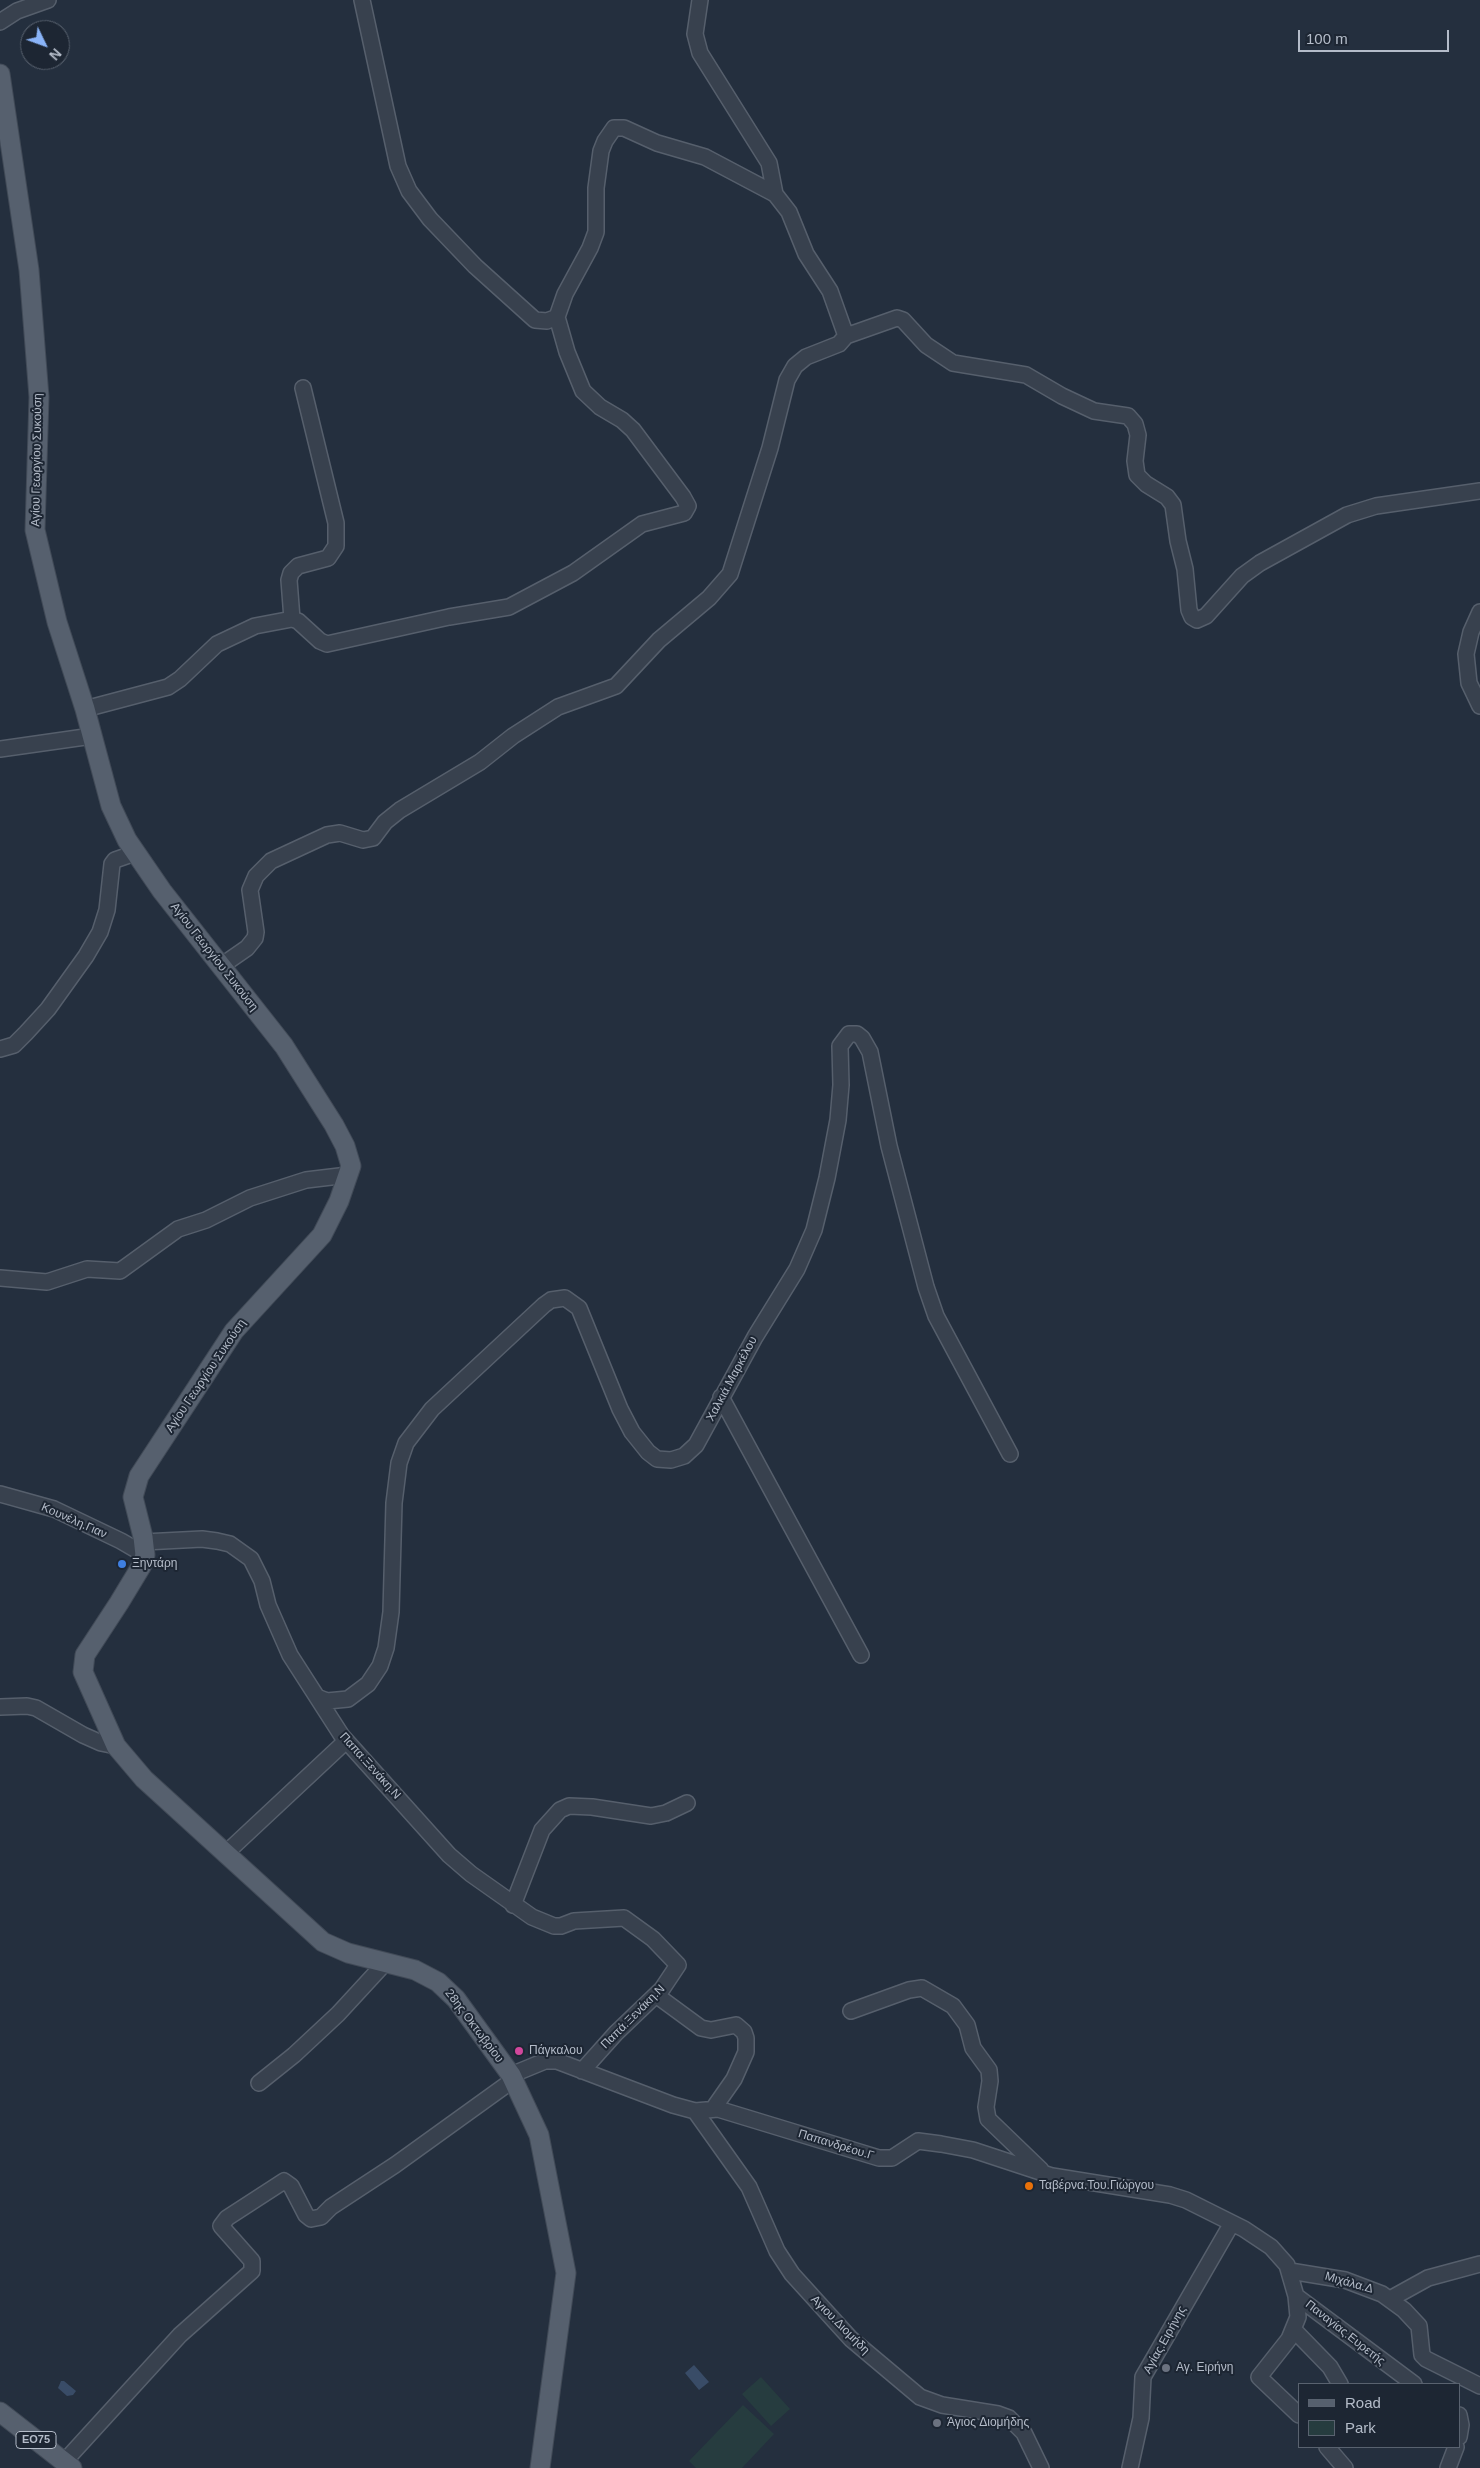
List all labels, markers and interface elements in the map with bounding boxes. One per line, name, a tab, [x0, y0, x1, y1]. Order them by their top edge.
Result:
north arrow	[20, 20, 70, 70]
scale bar	[1300, 20, 1451, 52]
text: 100 m	[1306, 30, 1348, 47]
text: N	[46, 45, 65, 63]
street label: Αγίου Γεωργίου Συκούση	[29, 393, 45, 527]
street label: Αγίου Γεωργίου Συκούση	[167, 900, 261, 1014]
street label: Αγίου Γεωργίου Συκούση	[163, 1317, 249, 1435]
street label: Χαλκιά.Μαρκέλου	[704, 1334, 760, 1424]
street label: Κουνέλη.Γιαν	[39, 1500, 109, 1542]
place label: Ξηντάρη	[132, 1557, 177, 1571]
marker: Ξηντάρη	[116, 1558, 128, 1570]
street label: Παπα.Ξενάκη.Ν	[336, 1730, 404, 1802]
street label: Παπά.Ξενάκη.Ν	[598, 1982, 668, 2052]
street label: 28ης Οκτωβρίου	[442, 1987, 506, 2065]
place label: Πάγκαλου	[529, 2044, 582, 2058]
marker: Πάγκαλου	[513, 2045, 525, 2057]
street label: Παπανδρέου.Γ	[796, 2127, 876, 2163]
place label: Ταβέρνα.Του.Γιώργου	[1039, 2179, 1154, 2193]
marker: Ταβέρνα.Του.Γιώργου	[1023, 2180, 1035, 2192]
street label: Μιχάλα.Δ	[1323, 2269, 1375, 2297]
street label: Αγιου.Διομήδη	[808, 2293, 872, 2357]
street label: Παναγίας.Ευρετής	[1302, 2297, 1388, 2369]
street label: Αγίας.Ειρήνης	[1140, 2304, 1190, 2376]
place label: Αγ. Ειρήνη	[1176, 2361, 1233, 2375]
marker: Αγ. Ειρήνη	[1160, 2362, 1172, 2374]
legend	[1298, 2383, 1460, 2448]
text: Road	[1345, 2394, 1381, 2411]
place label: Άγιος Διομήδης	[947, 2416, 1029, 2430]
marker: Άγιος Διομήδης	[931, 2417, 943, 2429]
text: Park	[1345, 2419, 1376, 2436]
road number: ΕΟ75	[16, 2432, 56, 2448]

